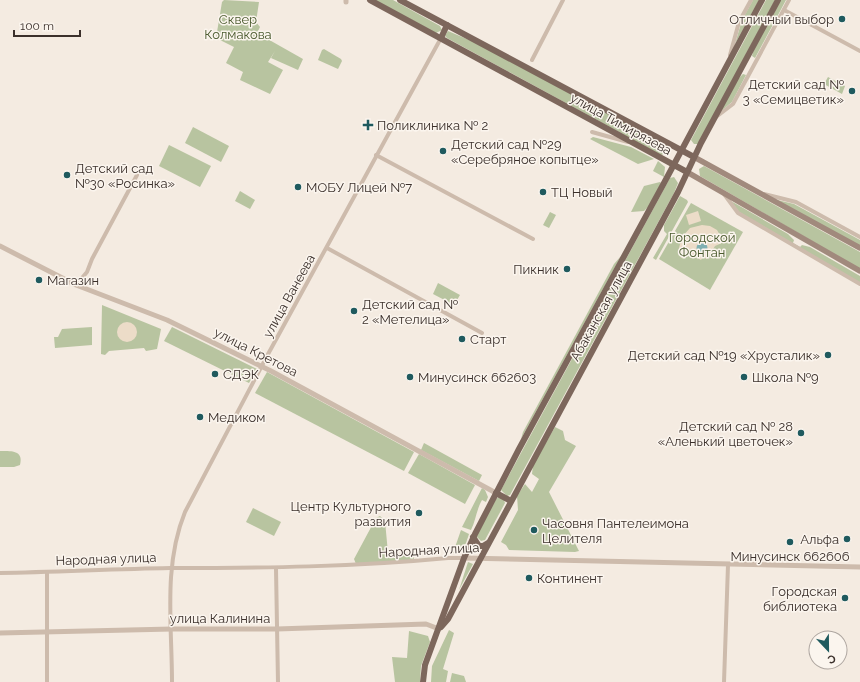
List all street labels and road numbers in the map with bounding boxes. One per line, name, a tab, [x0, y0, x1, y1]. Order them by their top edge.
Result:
street label: улица Тимирязева	[568, 90, 674, 158]
street label: улица Ванеева	[260, 252, 318, 340]
street label: Абаканская улица	[567, 258, 635, 364]
street label: улица Кретова	[212, 324, 300, 380]
street label: Народная улица	[378, 540, 480, 560]
street label: Народная улица	[55, 550, 157, 568]
street label: улица Калинина	[170, 611, 270, 626]

